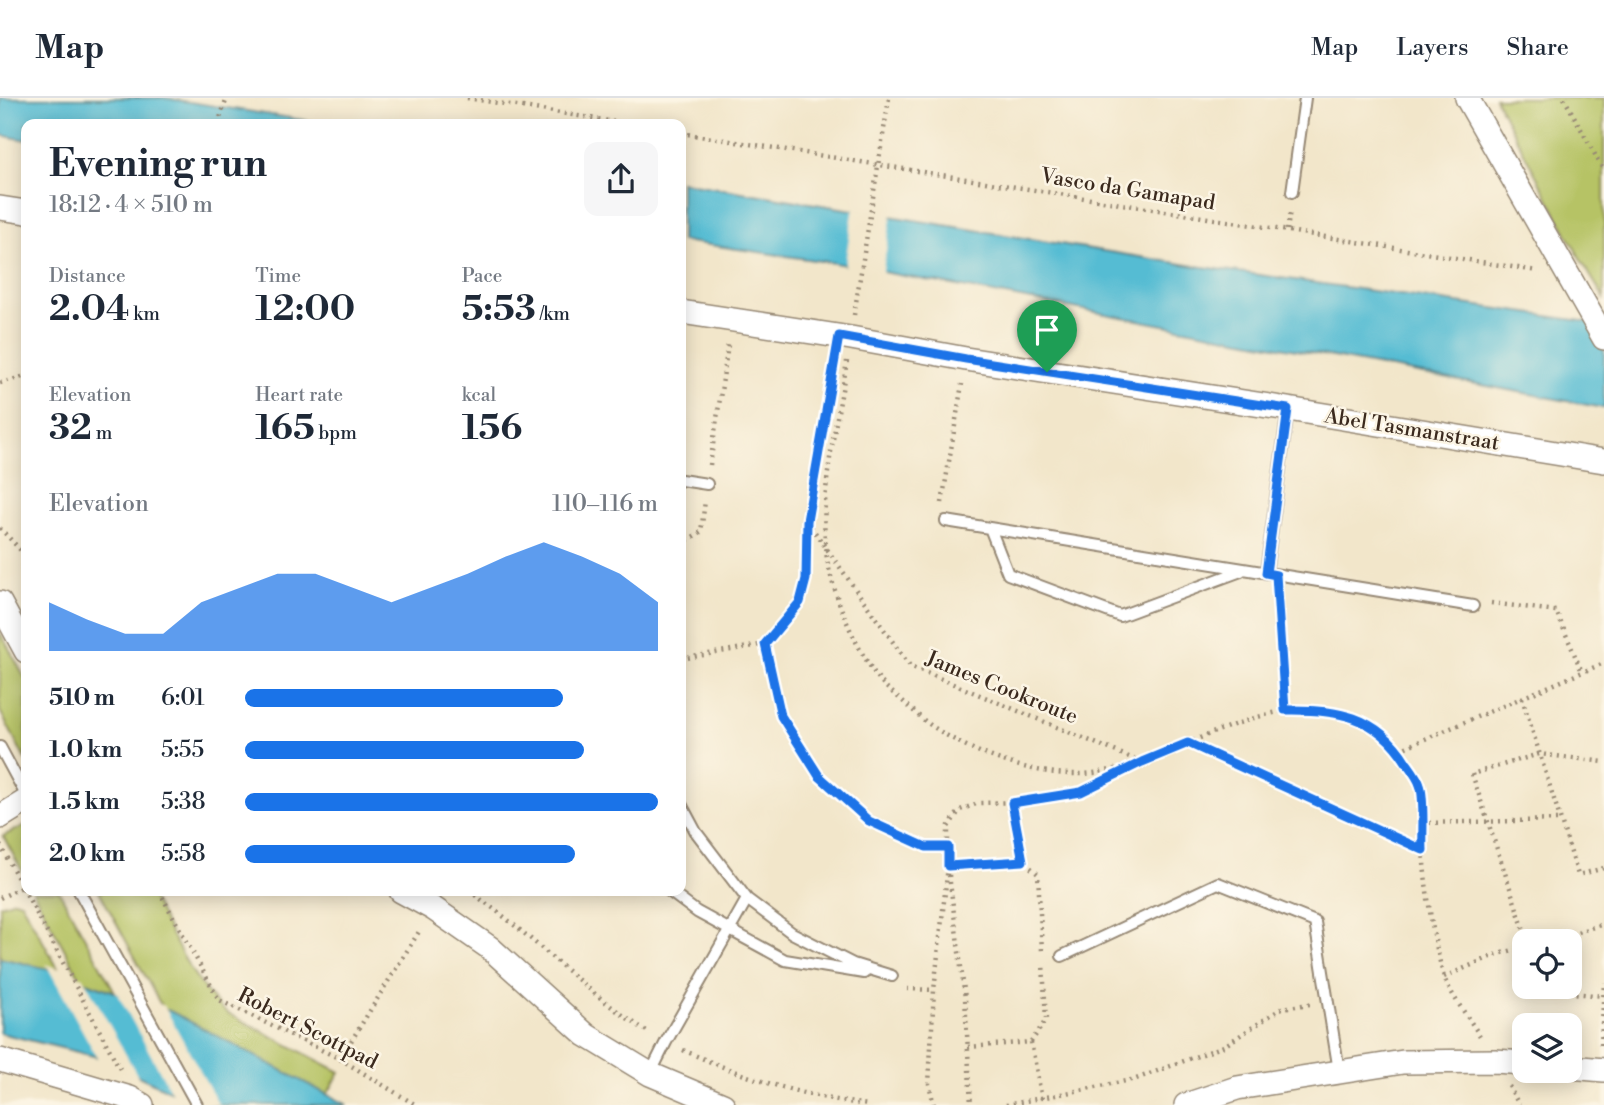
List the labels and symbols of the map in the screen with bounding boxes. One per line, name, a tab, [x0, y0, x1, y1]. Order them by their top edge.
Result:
street label: Vasco da Gamapad	[1038, 163, 1217, 217]
pin	[1017, 300, 1077, 372]
street label: Abel Tasmanstraat	[1322, 403, 1502, 457]
street label: James Cookroute	[921, 645, 1081, 730]
street label: Robert Scottpad	[233, 982, 382, 1075]

